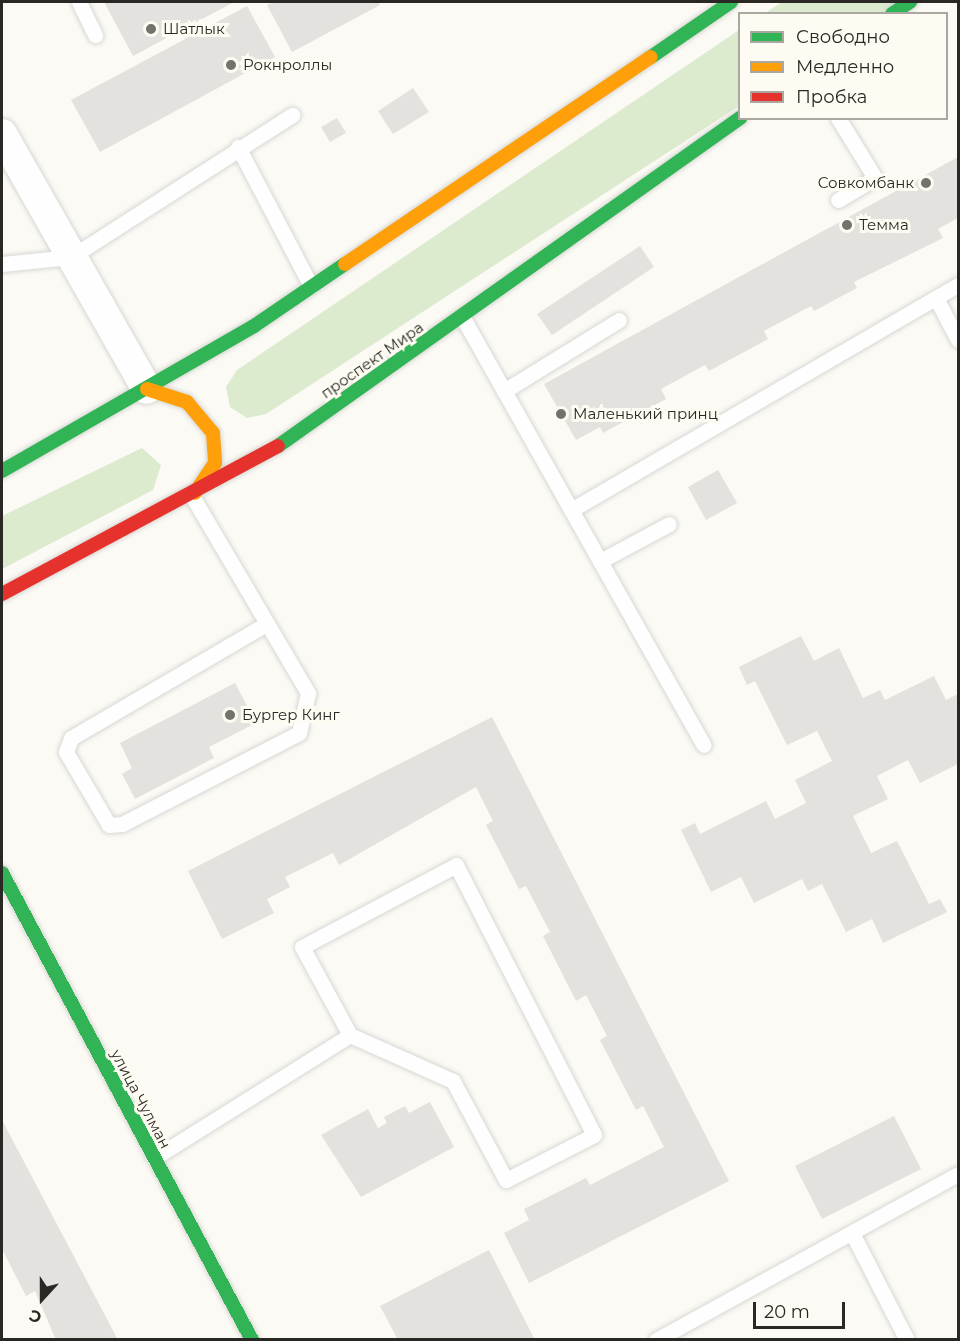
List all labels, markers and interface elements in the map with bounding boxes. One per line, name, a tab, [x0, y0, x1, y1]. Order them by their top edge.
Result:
legend	[738, 12, 948, 120]
place label: Шатлык	[163, 20, 225, 38]
marker: Шатлык	[144, 22, 158, 36]
text: Свободно	[796, 26, 890, 48]
place label: Рокнроллы	[243, 56, 332, 74]
text: Медленно	[796, 56, 894, 78]
marker: Рокнроллы	[224, 58, 238, 72]
text: Пробка	[796, 86, 867, 108]
place label: Совкомбанк	[818, 174, 914, 192]
marker: Совкомбанк	[919, 176, 933, 190]
place label: Темма	[859, 216, 909, 234]
marker: Темма	[840, 218, 854, 232]
street label: проспект Мира	[317, 318, 427, 402]
place label: Маленький принц	[573, 405, 718, 423]
marker: Маленький принц	[554, 407, 568, 421]
place label: Бургер Кинг	[242, 706, 340, 724]
marker: Бургер Кинг	[223, 708, 237, 722]
street label: улица Чулман	[107, 1046, 175, 1152]
north arrow	[12, 1269, 72, 1329]
scale bar	[756, 1290, 848, 1328]
text: 20 m	[764, 1301, 810, 1323]
text: С	[27, 1305, 44, 1327]

